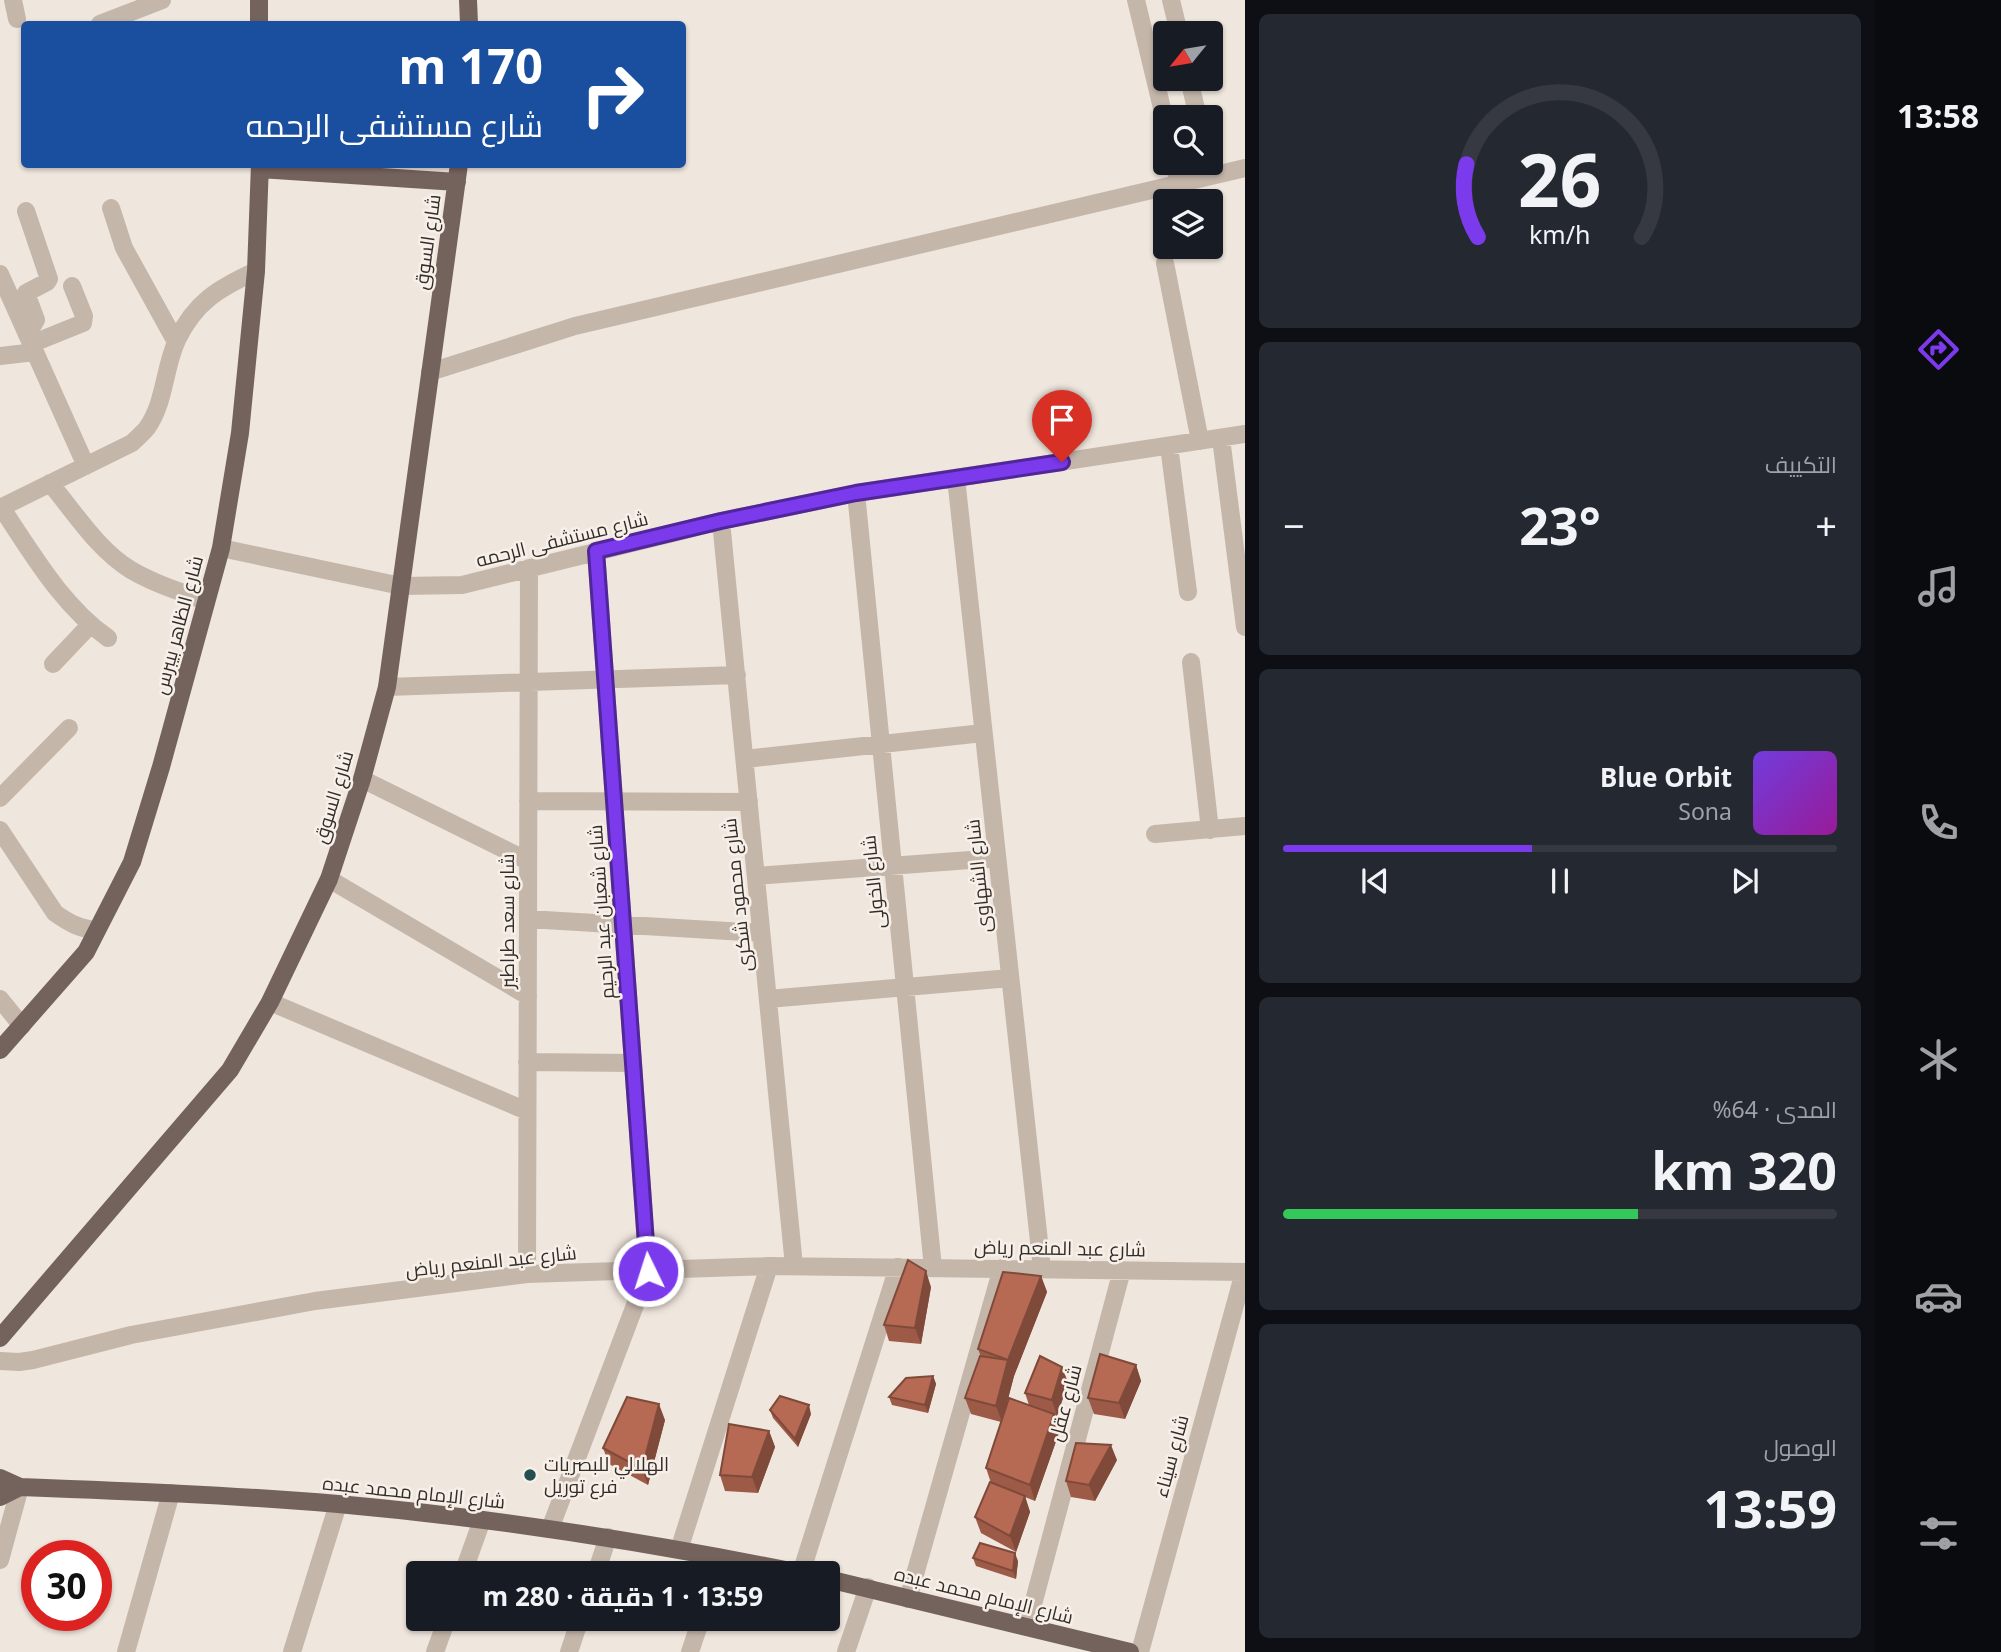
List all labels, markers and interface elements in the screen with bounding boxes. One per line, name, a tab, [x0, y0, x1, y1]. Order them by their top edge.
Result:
north arrow	[1153, 21, 1223, 91]
map controls	[1153, 21, 1223, 259]
text: 170 m	[398, 32, 543, 98]
icon: right	[567, 49, 658, 140]
text: 13:58	[1897, 94, 1979, 137]
text: شارع مستشفى الرحمه	[246, 103, 543, 146]
button: search	[1153, 105, 1223, 175]
text: 26	[1518, 129, 1602, 228]
button: layers	[1153, 189, 1223, 259]
street label: شارع السوق	[407, 193, 448, 291]
text: km/h	[1529, 217, 1591, 251]
icon: directions	[1914, 325, 1963, 374]
pin	[1032, 390, 1092, 462]
icon: arrive	[1043, 401, 1081, 439]
text: التكييف	[1765, 448, 1837, 480]
text: 23°	[1519, 489, 1601, 560]
text: −	[1283, 499, 1305, 551]
text: +	[1815, 499, 1837, 551]
street label: شارع مستشفى الرحمه	[473, 505, 651, 574]
street label: شارع الظاهر بيبرس	[147, 553, 210, 698]
icon: music	[1914, 562, 1963, 611]
street label: شارع السوق	[307, 747, 360, 847]
text: Blue Orbit	[1600, 759, 1732, 795]
text: Sona	[1678, 795, 1732, 827]
icon: phone	[1914, 798, 1963, 847]
street label: شارع محمود شكرى	[716, 817, 759, 973]
street label: شارع الشهاوى	[959, 818, 998, 934]
street label: شارع شعبان عبد الرحيم	[582, 824, 621, 1000]
street label: شارع الخولى	[855, 834, 892, 930]
street label: شارع سعد طراطير	[494, 854, 521, 989]
icon: previous	[1356, 862, 1394, 900]
icon: pause	[1541, 862, 1579, 900]
icon: next	[1726, 862, 1764, 900]
icon: climate	[1914, 1035, 1963, 1084]
text: المدى · 64%	[1712, 1093, 1837, 1125]
text: 320 km	[1651, 1134, 1837, 1205]
position arrow	[611, 1234, 685, 1308]
street label: شارع عبد المنعم رياض	[974, 1234, 1146, 1263]
street label: شارع عبد المنعم رياض	[404, 1239, 578, 1284]
icon: car	[1914, 1272, 1963, 1321]
street label: شارع عقل	[1042, 1362, 1089, 1444]
street label: شارع سيناء	[1147, 1412, 1195, 1500]
text: الوصول	[1764, 1431, 1837, 1463]
place label: الهلالي للبصريات فرع توريل	[544, 1451, 669, 1500]
marker: الهلالي للبصريات فرع توريل	[522, 1467, 538, 1483]
street label: شارع الإمام محمد عبده	[321, 1469, 507, 1516]
text: 13:59	[1703, 1472, 1837, 1543]
icon: filters	[1914, 1509, 1963, 1558]
speed limit sign: 30	[21, 1540, 112, 1631]
street label: شارع الإمام محمد عبده	[892, 1560, 1076, 1631]
text: 13:59 · 1 دقيقة · 280 m	[483, 1578, 763, 1614]

